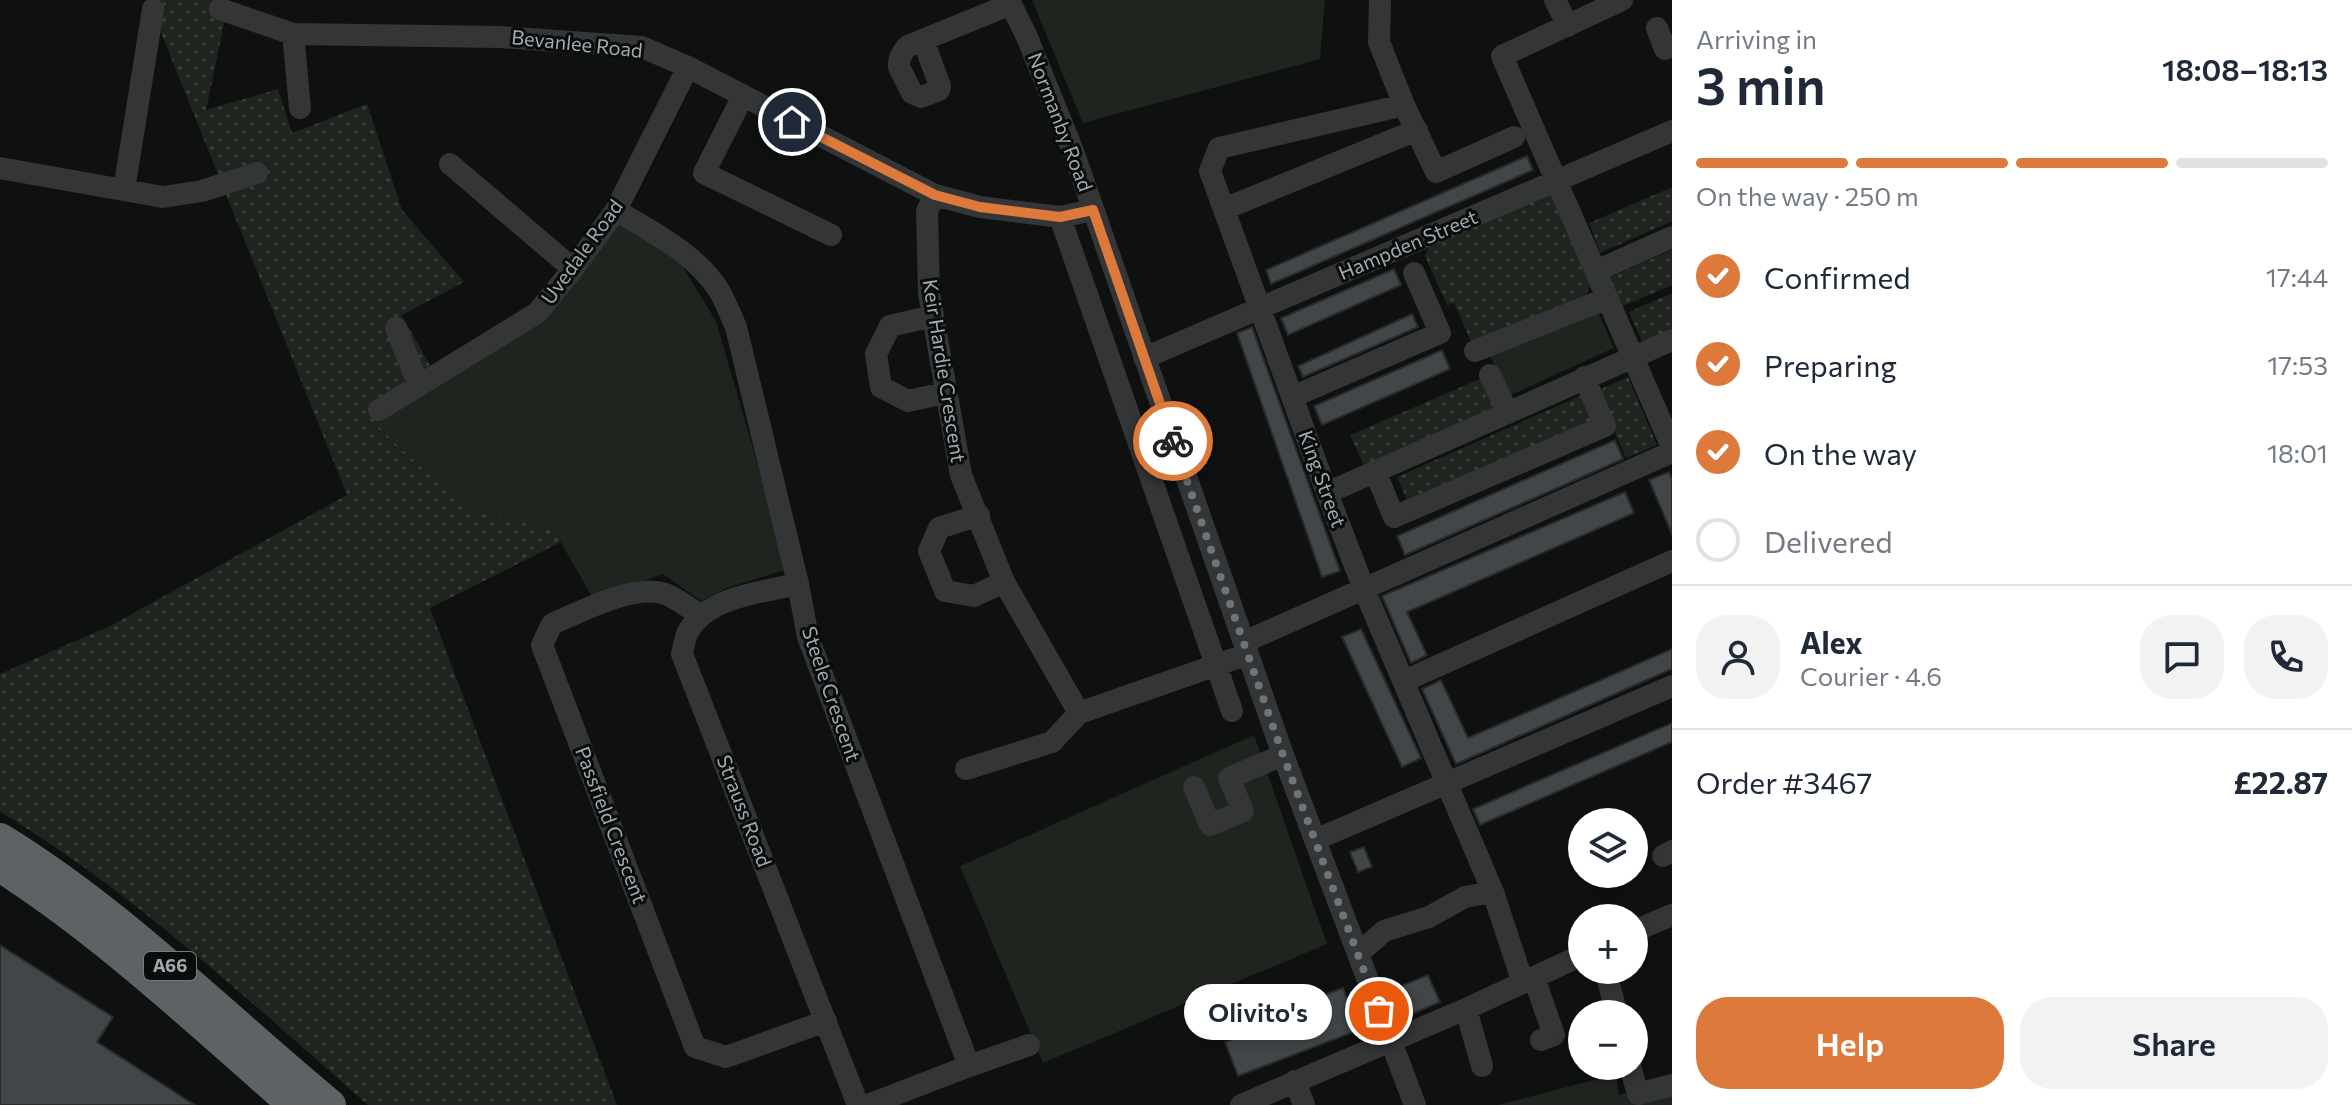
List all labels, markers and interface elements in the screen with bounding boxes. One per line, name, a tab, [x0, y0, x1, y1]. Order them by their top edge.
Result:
text: Arriving in	[1696, 23, 1817, 54]
street label: Bevanlee Road	[510, 24, 644, 62]
street label: Normanby Road	[1023, 49, 1098, 194]
text: 18:08–18:13	[2162, 50, 2328, 87]
text: 3 min	[1696, 52, 1825, 116]
pin	[758, 88, 826, 156]
icon: home	[770, 100, 814, 144]
text: On the way · 250 m	[1696, 180, 1919, 211]
street label: Uvedale Road	[535, 195, 627, 308]
street label: Hampden Street	[1335, 204, 1481, 284]
icon: check	[1696, 254, 1740, 298]
text: Confirmed	[1764, 258, 1911, 295]
text: 17:44	[2266, 261, 2328, 292]
street label: Keir Hardie Crescent	[919, 277, 971, 464]
icon: check	[1696, 342, 1740, 386]
text: Preparing	[1764, 346, 1897, 383]
text: 17:53	[2267, 349, 2328, 380]
courier	[1133, 401, 1213, 481]
icon: bike	[1151, 419, 1195, 463]
street label: King Street	[1294, 427, 1352, 530]
icon: check	[1696, 430, 1740, 474]
text: On the way	[1764, 434, 1917, 471]
text: 18:01	[2267, 437, 2328, 468]
text: Delivered	[1764, 522, 1893, 559]
button: person	[1696, 615, 1780, 699]
button: chat	[2140, 615, 2224, 699]
button: phone	[2244, 615, 2328, 699]
street label: Steele Crescent	[798, 623, 866, 764]
text: Alex	[1800, 623, 1863, 660]
text: Courier · 4.6	[1800, 660, 1942, 691]
street label: Passfield Crescent	[571, 743, 653, 907]
street label: Strauss Road	[713, 751, 777, 870]
text: Order #3467	[1696, 763, 1872, 800]
text: £22.87	[2233, 763, 2328, 800]
map controls	[1568, 808, 1648, 1080]
button: layers	[1568, 808, 1648, 888]
button: +	[1568, 904, 1648, 984]
road number: A66	[144, 952, 196, 980]
pin	[1345, 977, 1413, 1045]
callout: Olivito's	[1183, 983, 1331, 1039]
icon: bag	[1357, 989, 1401, 1033]
text: Olivito's	[1208, 996, 1308, 1027]
button: Help	[1696, 997, 2004, 1089]
button: Share	[2020, 997, 2328, 1089]
button: −	[1568, 1000, 1648, 1080]

